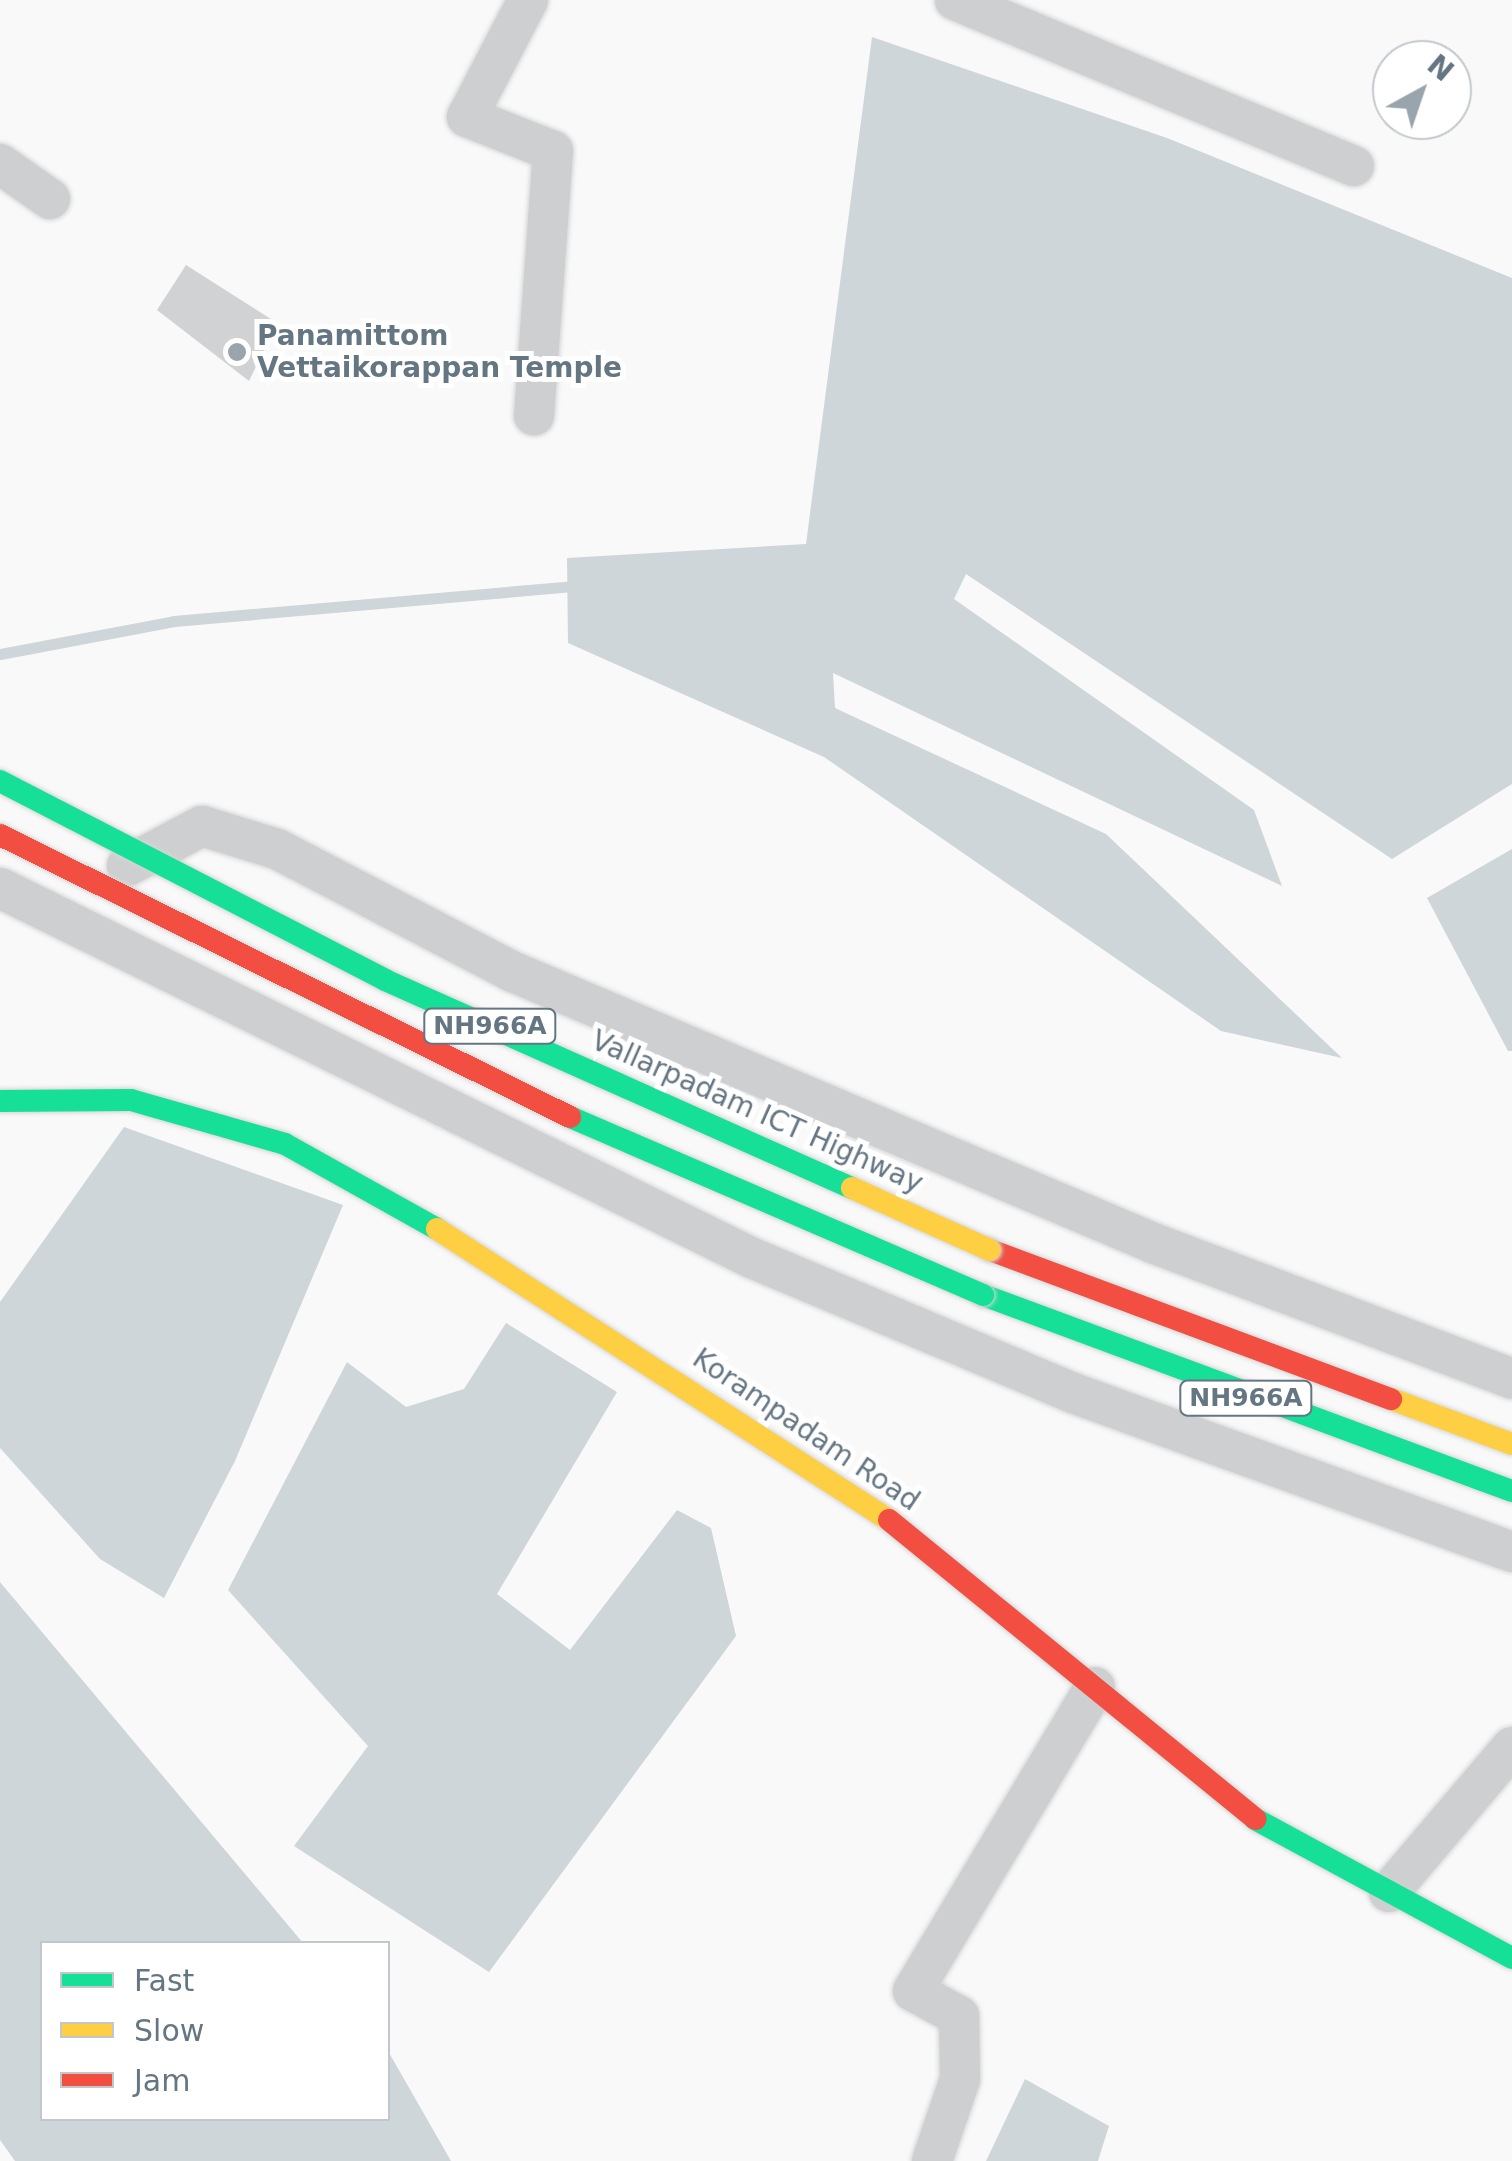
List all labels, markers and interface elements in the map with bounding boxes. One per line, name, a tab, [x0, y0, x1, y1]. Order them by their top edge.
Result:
north arrow	[1372, 40, 1472, 140]
text: N	[1421, 48, 1460, 88]
place label: Panamittom Vettaikorappan Temple	[257, 319, 622, 385]
marker: Panamittom Vettaikorappan Temple	[226, 341, 248, 363]
road number: NH966A	[422, 1006, 558, 1046]
street label: Vallarpadam ICT Highway	[586, 1024, 928, 1200]
street label: Korampadam Road	[686, 1342, 926, 1518]
road number: NH966A	[1178, 1378, 1314, 1418]
legend	[40, 1941, 390, 2121]
text: Fast	[134, 1963, 194, 1998]
text: Slow	[134, 2013, 204, 2048]
text: Jam	[134, 2063, 190, 2098]

